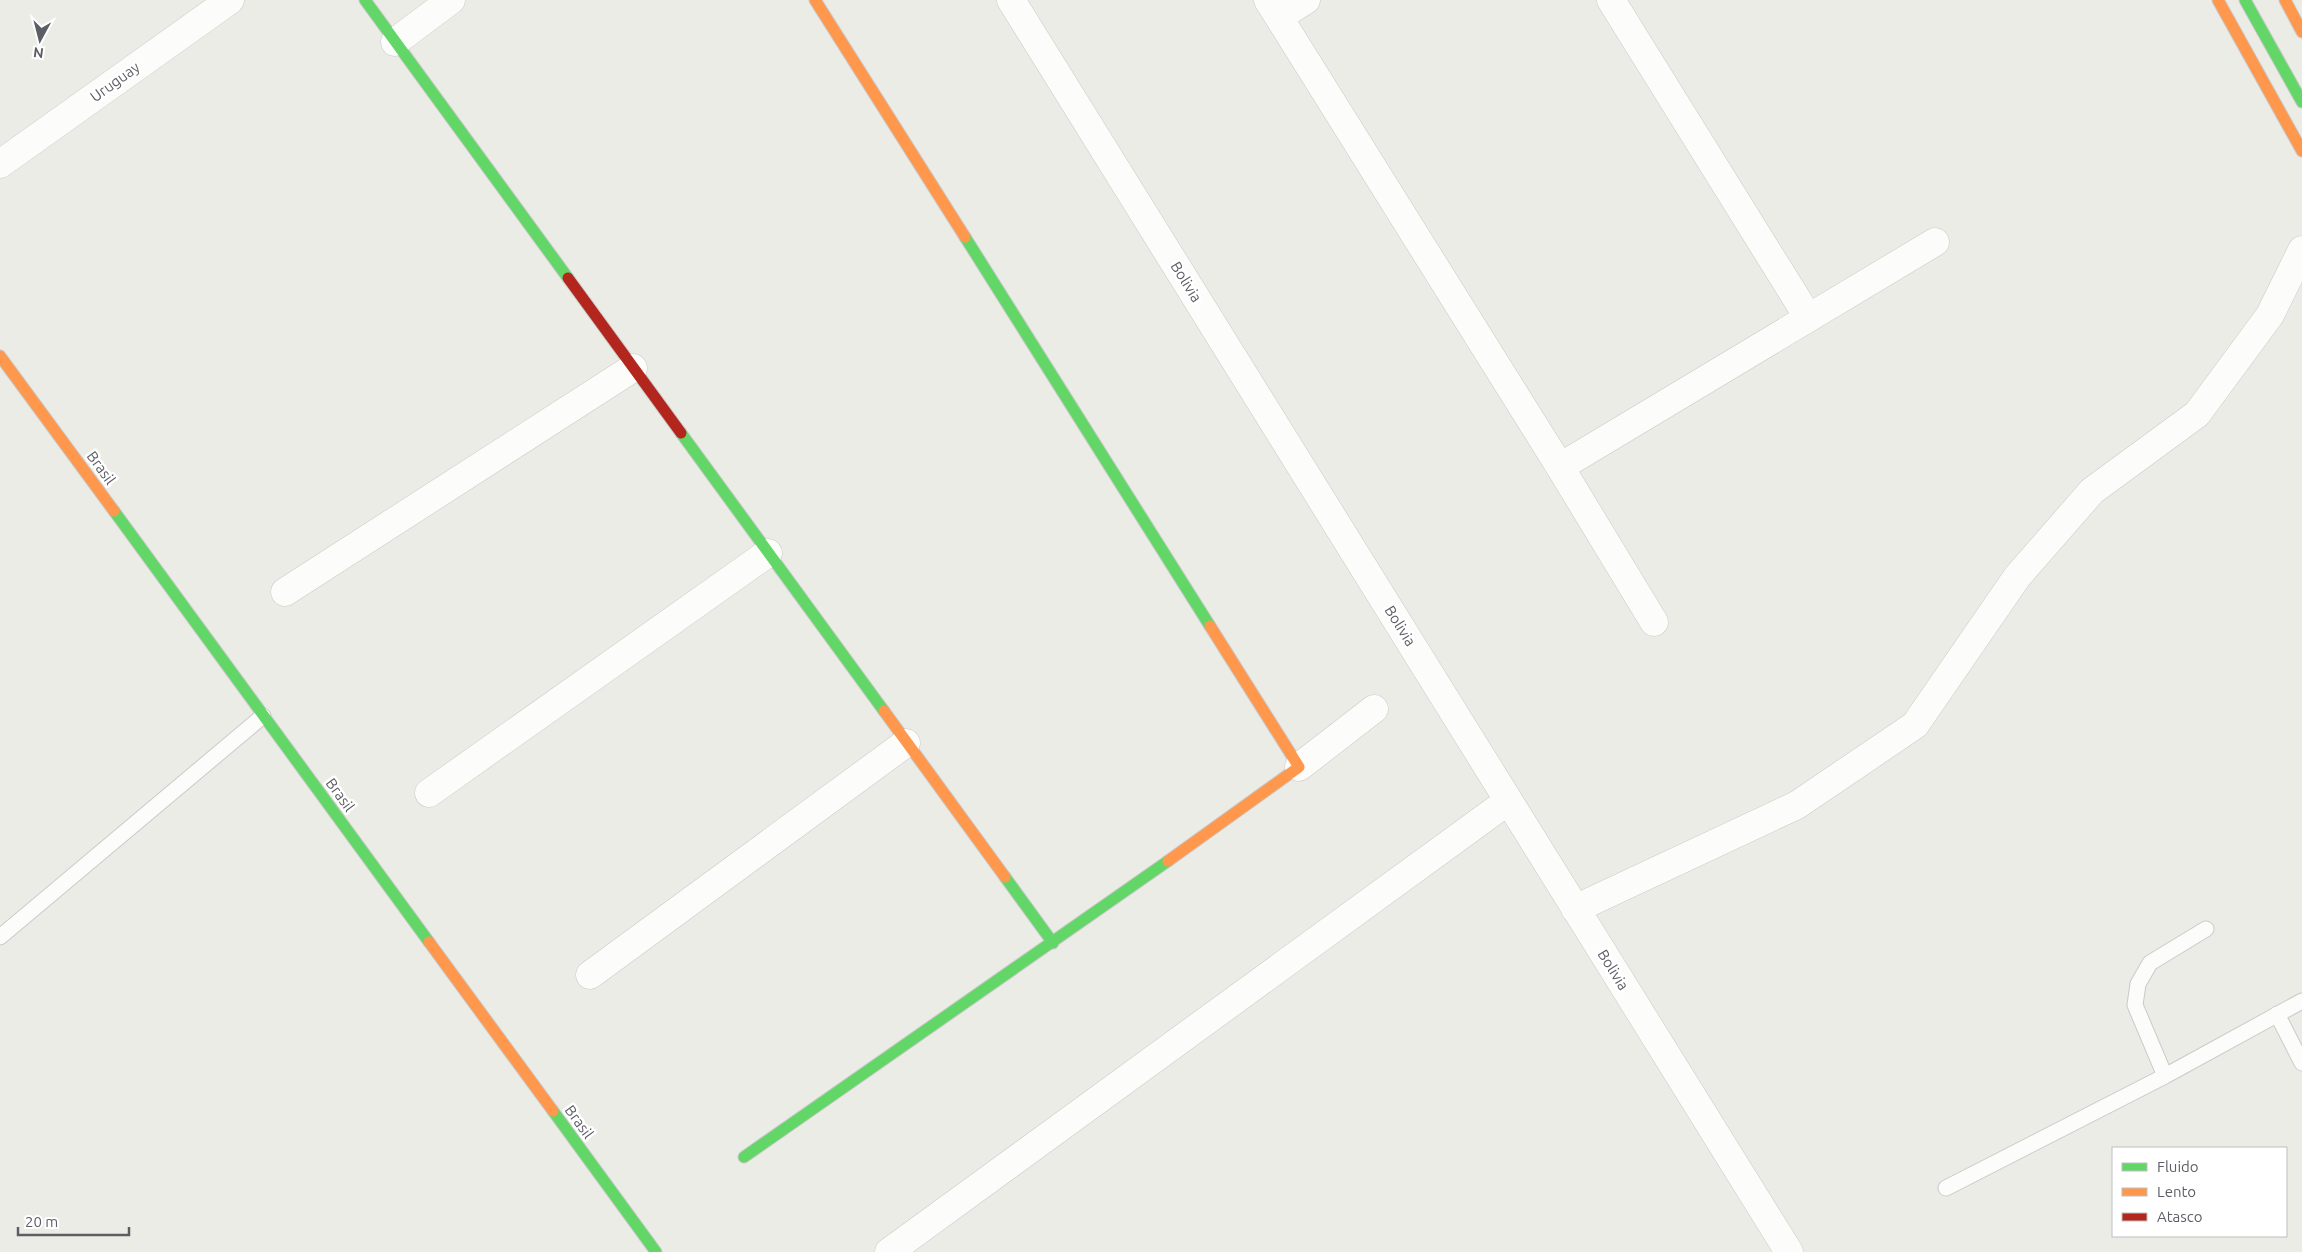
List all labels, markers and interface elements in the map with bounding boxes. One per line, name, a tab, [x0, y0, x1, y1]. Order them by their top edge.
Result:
north arrow	[15, 15, 65, 65]
text: N	[32, 44, 45, 61]
street label: Uruguay	[87, 58, 143, 105]
street label: Bolivia	[1167, 258, 1205, 305]
street label: Brasil	[84, 448, 119, 488]
street label: Bolivia	[1381, 602, 1419, 649]
street label: Brasil	[323, 775, 358, 815]
street label: Bolivia	[1594, 946, 1632, 993]
street label: Brasil	[562, 1102, 597, 1142]
legend	[2112, 1147, 2287, 1237]
text: Fluido	[2157, 1158, 2199, 1175]
text: Lento	[2157, 1183, 2196, 1200]
scale bar	[18, 1204, 129, 1236]
text: Atasco	[2157, 1208, 2203, 1225]
text: 20 m	[25, 1213, 58, 1230]

